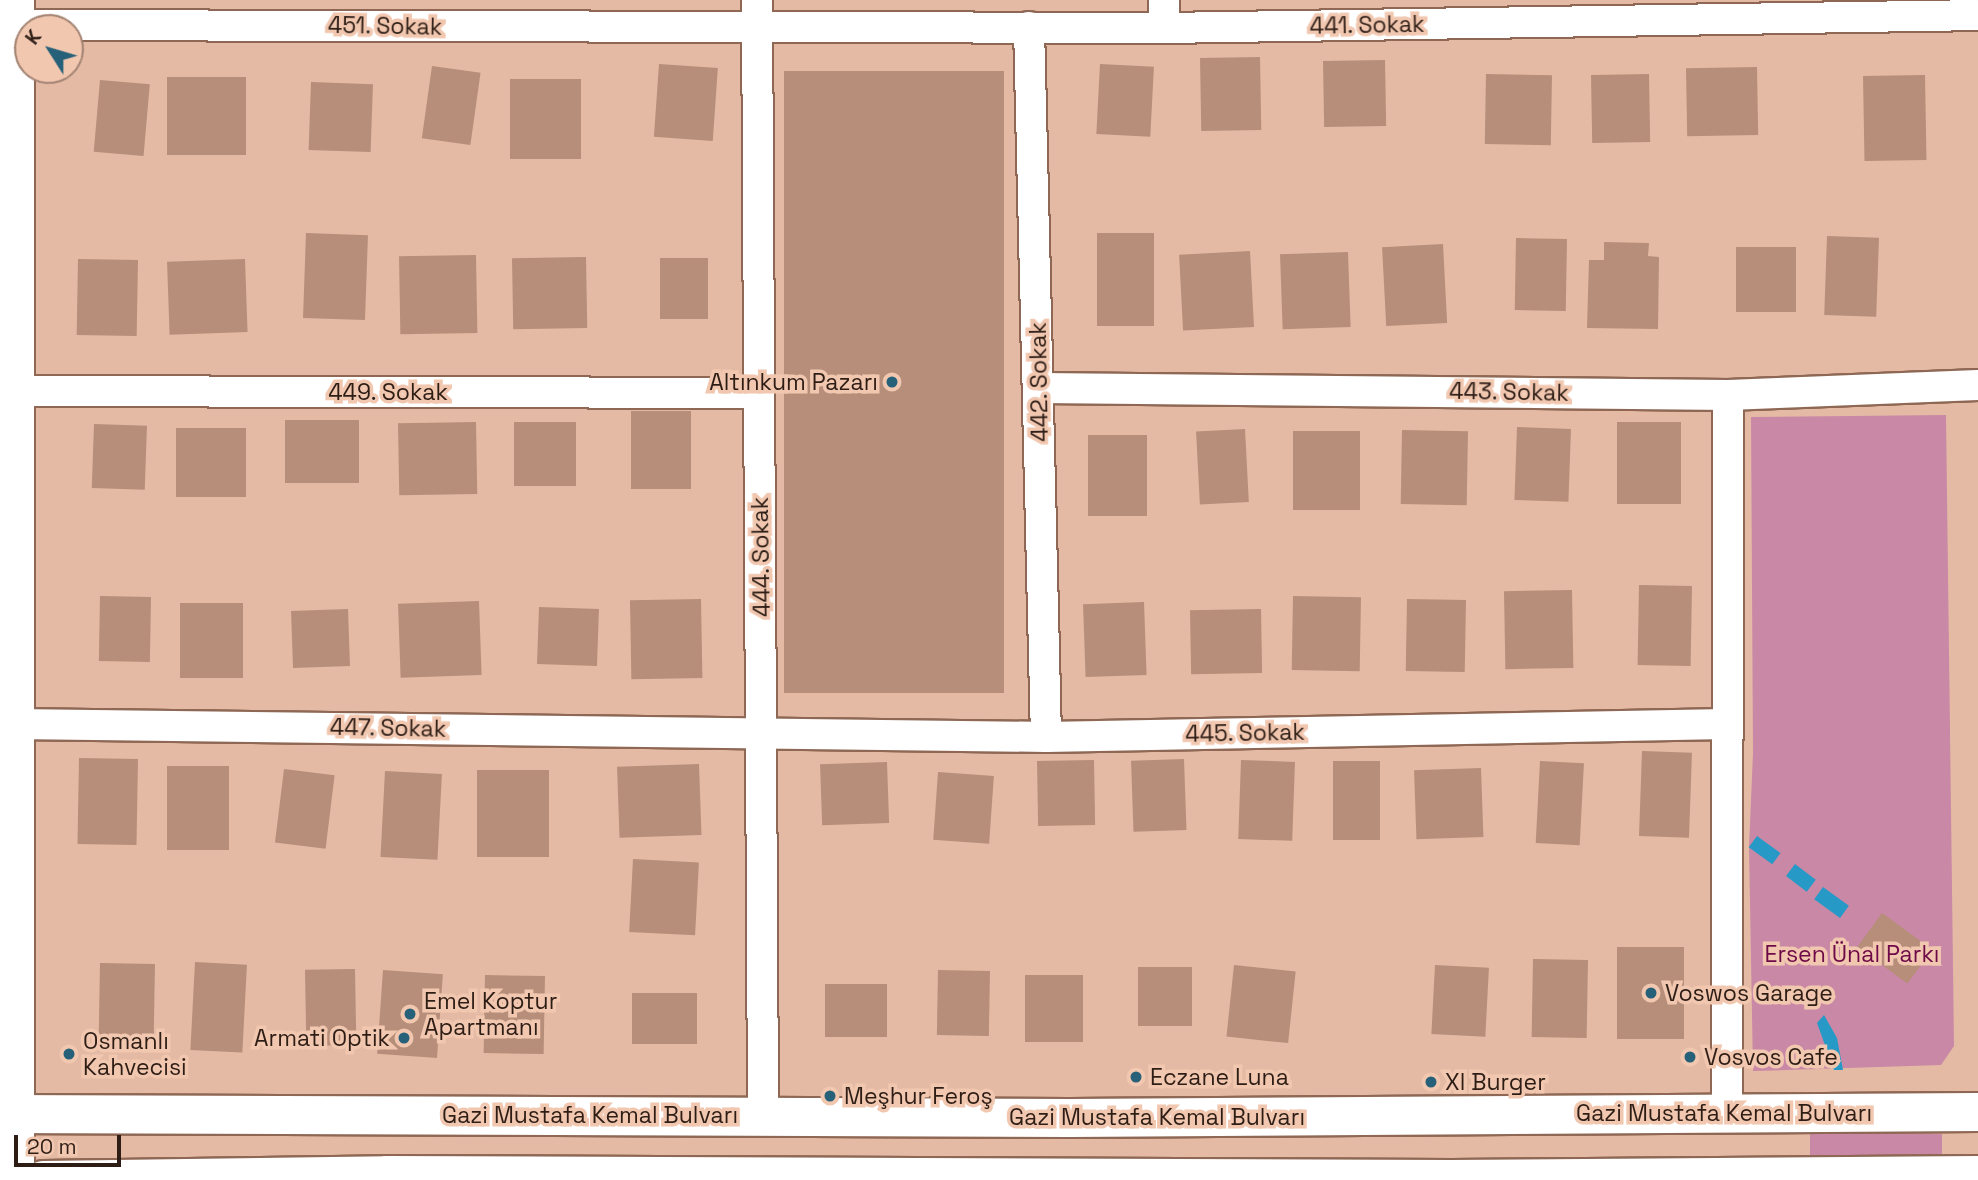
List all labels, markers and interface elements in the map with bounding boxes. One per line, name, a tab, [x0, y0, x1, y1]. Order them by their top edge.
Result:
street label: 441. Sokak	[1309, 10, 1425, 40]
street label: 451. Sokak	[327, 11, 443, 41]
north arrow	[14, 14, 84, 84]
text: K	[20, 25, 47, 50]
street label: 442. Sokak	[1024, 322, 1054, 442]
place label: Altınkum Pazarı	[709, 368, 878, 396]
marker: Altınkum Pazarı	[884, 374, 900, 390]
street label: 443. Sokak	[1449, 377, 1569, 407]
street label: 449. Sokak	[328, 378, 448, 406]
street label: 444. Sokak	[746, 496, 776, 618]
street label: 447. Sokak	[329, 713, 447, 743]
street label: 445. Sokak	[1185, 718, 1305, 748]
park label: Ersen Ünal Parkı	[1765, 940, 1939, 968]
place label: Voswos Garage	[1665, 979, 1833, 1007]
marker: Voswos Garage	[1643, 985, 1659, 1001]
place label: Emel Koptur Apartmanı	[424, 987, 557, 1041]
marker: Emel Koptur Apartmanı	[402, 1006, 418, 1022]
place label: Armati Optik	[254, 1024, 390, 1052]
place label: Osmanlı Kahvecisi	[83, 1027, 187, 1081]
marker: Armati Optik	[396, 1030, 412, 1046]
place label: Vosvos Cafe	[1704, 1043, 1838, 1071]
marker: Osmanlı Kahvecisi	[61, 1046, 77, 1062]
marker: Vosvos Cafe	[1682, 1049, 1698, 1065]
place label: Eczane Luna	[1150, 1063, 1289, 1091]
place label: Xl Burger	[1445, 1068, 1546, 1096]
marker: Eczane Luna	[1128, 1069, 1144, 1085]
marker: Xl Burger	[1423, 1074, 1439, 1090]
place label: Meşhur Feroş	[844, 1082, 993, 1110]
marker: Meşhur Feroş	[822, 1088, 838, 1104]
street label: Gazi Mustafa Kemal Bulvarı	[1576, 1099, 1872, 1127]
street label: Gazi Mustafa Kemal Bulvarı	[442, 1101, 738, 1129]
street label: Gazi Mustafa Kemal Bulvarı	[1009, 1103, 1305, 1131]
scale bar	[18, 1120, 124, 1164]
text: 20 m	[27, 1133, 77, 1160]

